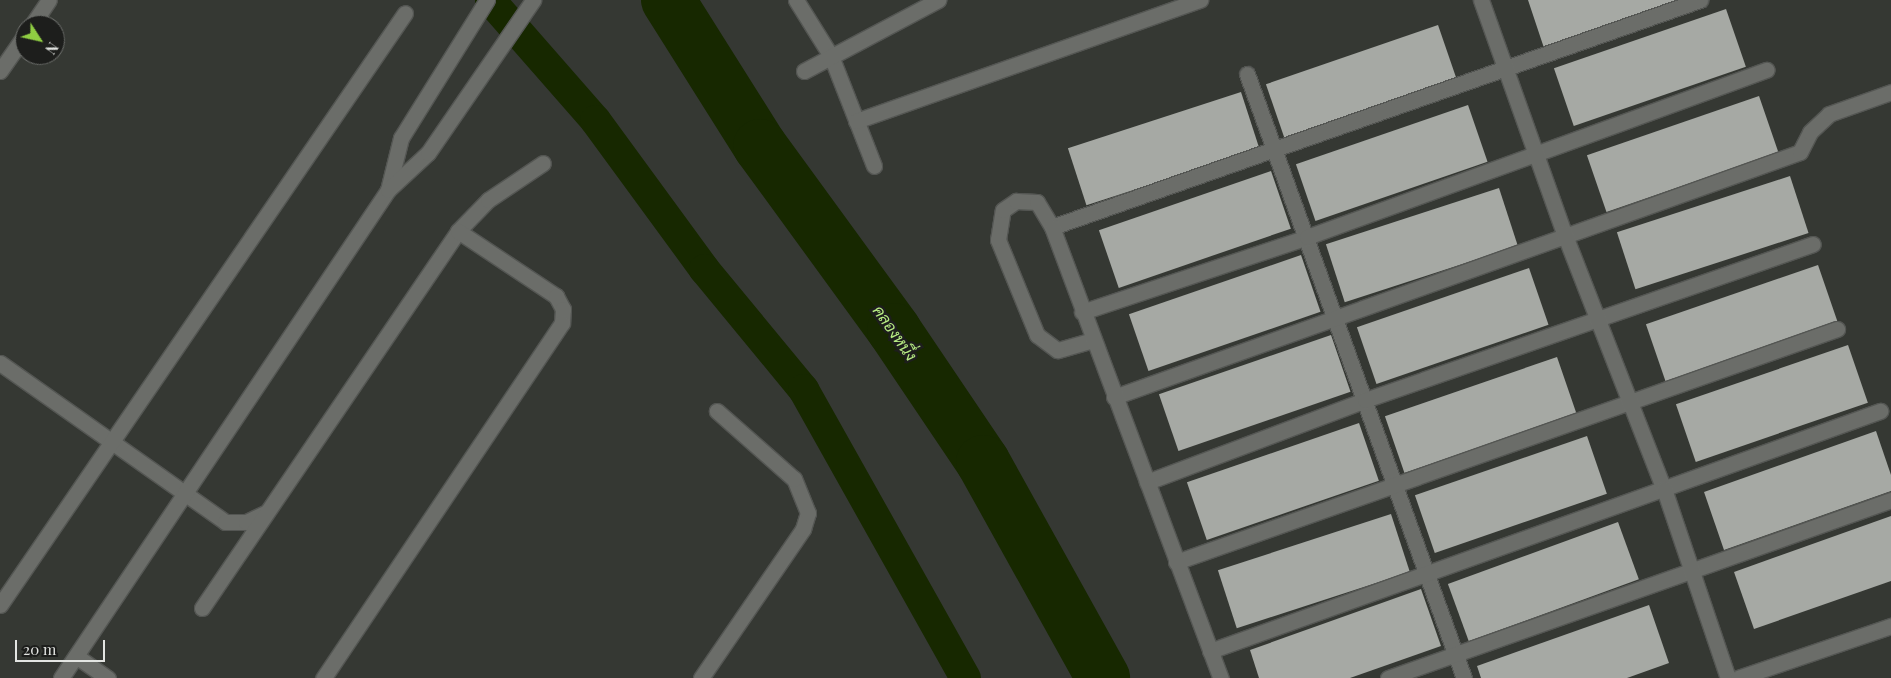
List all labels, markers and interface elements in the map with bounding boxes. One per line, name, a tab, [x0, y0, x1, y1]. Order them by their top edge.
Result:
north arrow	[15, 15, 65, 65]
text: N	[41, 39, 63, 58]
water label: คลองหนึ่ง	[869, 302, 921, 364]
scale bar	[18, 630, 108, 662]
text: 20 m	[23, 639, 56, 659]

